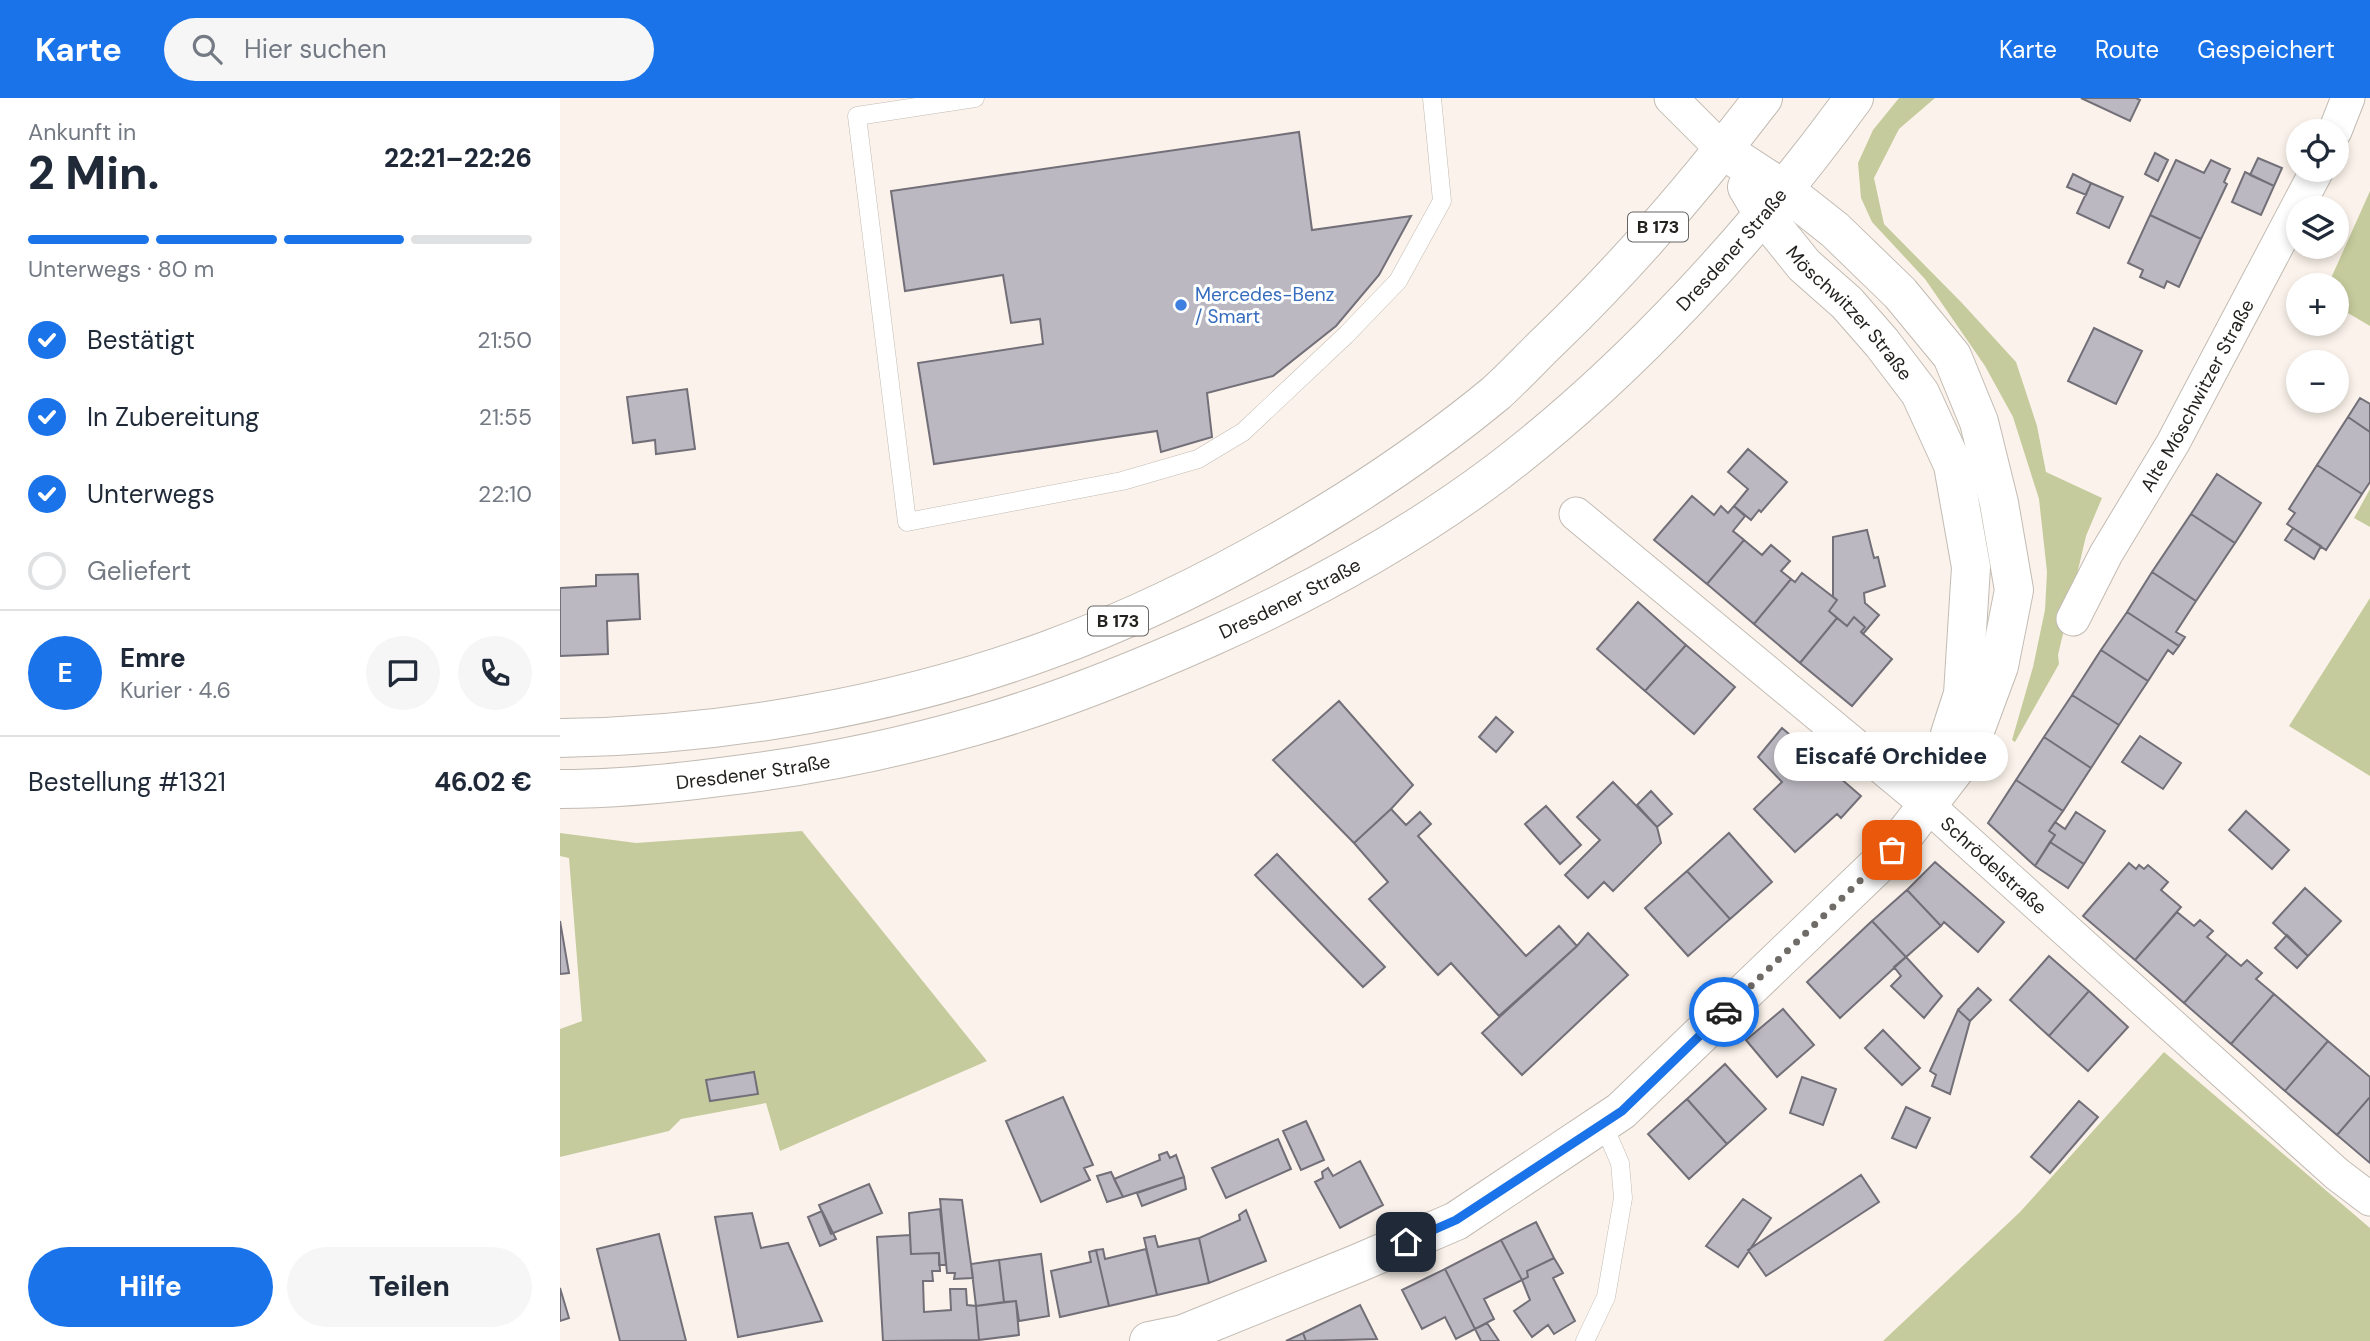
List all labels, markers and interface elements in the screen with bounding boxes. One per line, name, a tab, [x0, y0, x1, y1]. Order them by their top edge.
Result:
search box	[164, 18, 654, 81]
text: Karte	[35, 28, 122, 71]
icon: search	[188, 30, 226, 68]
text: Hier suchen	[244, 32, 387, 66]
text: Karte	[1999, 34, 2057, 65]
text: Route	[2095, 34, 2159, 65]
text: Gespeichert	[2197, 34, 2335, 65]
text: Ankunft in	[28, 117, 136, 147]
map controls	[2286, 119, 2349, 413]
button: locate	[2286, 119, 2349, 182]
text: 22:21–22:26	[384, 141, 532, 175]
text: 2 Min.	[28, 143, 159, 203]
street label: Dresdener Straße	[1670, 183, 1792, 316]
button: layers	[2286, 196, 2349, 259]
road number: B 173	[1628, 212, 1688, 242]
street label: Möschwitzer Straße	[1781, 240, 1918, 385]
text: Unterwegs · 80 m	[28, 254, 214, 284]
button: +	[2286, 273, 2349, 336]
place label: Mercedes-Benz / Smart	[1195, 282, 1334, 329]
street label: Alte Möschwitzer Straße	[2134, 295, 2259, 496]
marker: Mercedes-Benz / Smart	[1173, 297, 1189, 313]
icon: check	[28, 321, 66, 359]
text: Bestätigt	[87, 323, 195, 357]
text: 21:50	[477, 325, 532, 355]
button: −	[2286, 350, 2349, 413]
icon: check	[28, 398, 66, 436]
text: In Zubereitung	[87, 400, 260, 434]
text: 21:55	[479, 402, 532, 432]
icon: check	[28, 475, 66, 513]
text: Unterwegs	[87, 477, 215, 511]
text: 22:10	[478, 479, 532, 509]
street label: Dresdener Straße	[1215, 552, 1365, 644]
text: Geliefert	[87, 554, 191, 588]
road number: B 173	[1088, 606, 1148, 636]
button: chat	[366, 636, 440, 710]
button: phone	[458, 636, 532, 710]
text: Emre	[120, 641, 186, 675]
text: E	[57, 656, 73, 690]
text: Kurier · 4.6	[120, 675, 231, 705]
callout: Eiscafé Orchidee	[1775, 731, 2009, 780]
text: Eiscafé Orchidee	[1795, 741, 1987, 771]
street label: Dresdener Straße	[675, 748, 832, 795]
text: Bestellung #1321	[28, 765, 226, 799]
text: 46.02 €	[434, 765, 532, 799]
street label: Schrödelstraße	[1936, 811, 2052, 920]
pin	[1862, 820, 1922, 880]
icon: bag	[1873, 831, 1911, 869]
courier	[1689, 977, 1759, 1047]
icon: car	[1705, 993, 1743, 1031]
pin	[1376, 1212, 1436, 1272]
icon: home	[1387, 1223, 1425, 1261]
button: Hilfe	[28, 1247, 273, 1327]
button: Teilen	[287, 1247, 532, 1327]

